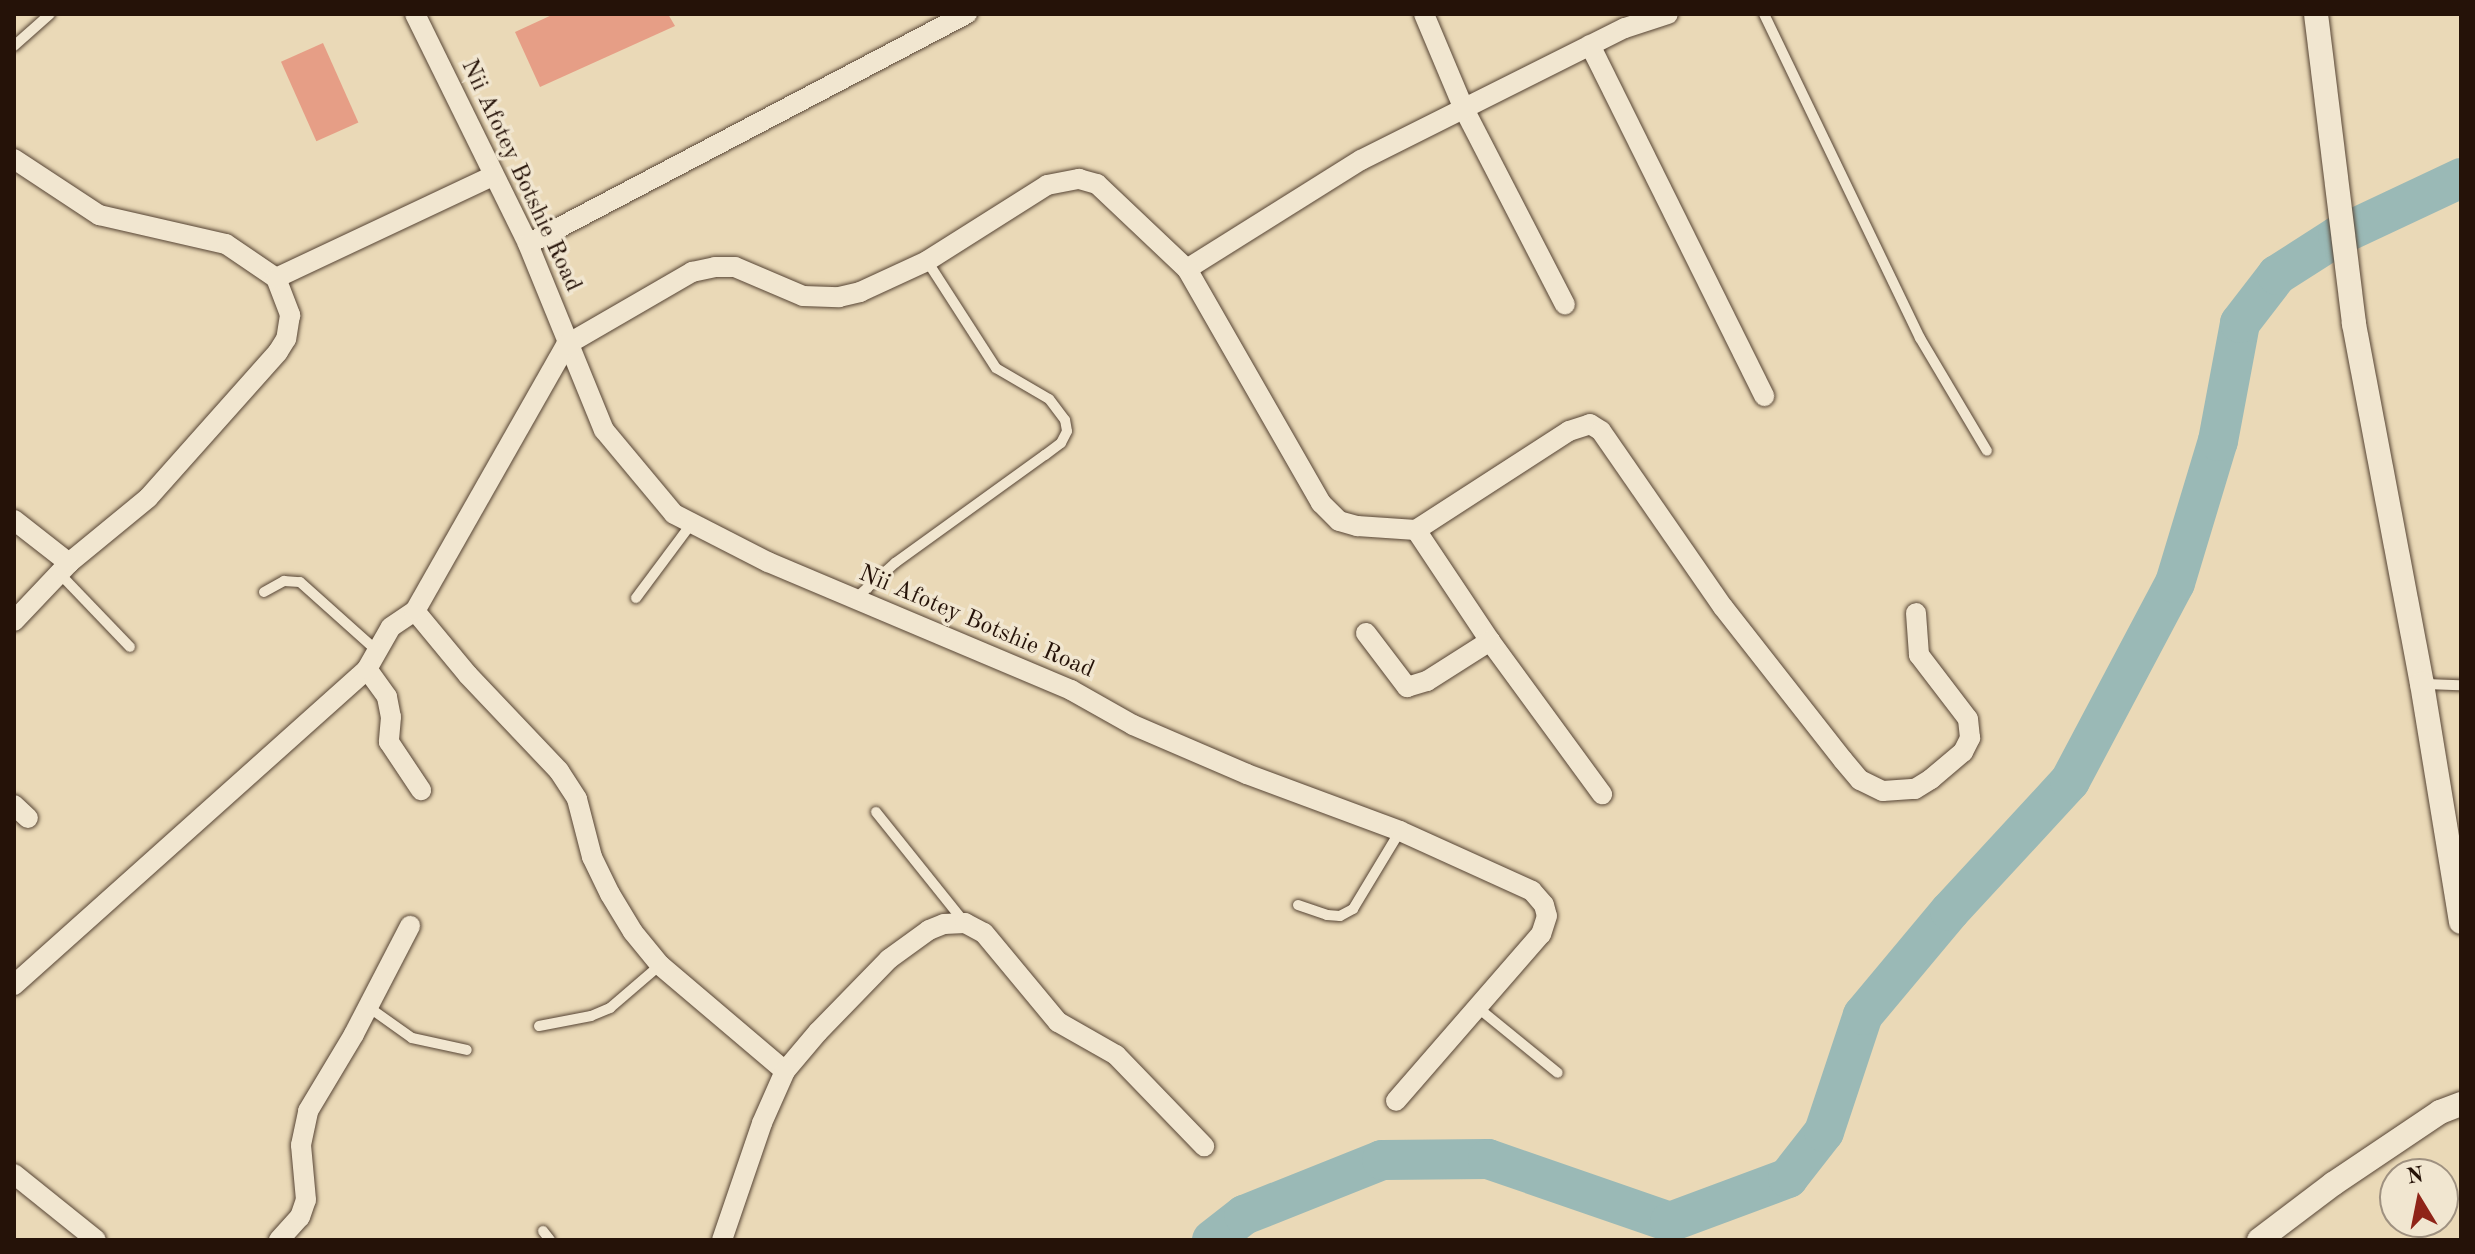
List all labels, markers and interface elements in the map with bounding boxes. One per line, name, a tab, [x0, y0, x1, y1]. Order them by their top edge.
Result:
street label: Nii Afotey Botshie Road	[453, 55, 587, 297]
street label: Nii Afotey Botshie Road	[854, 560, 1098, 686]
north arrow	[2379, 1158, 2459, 1238]
text: N	[2405, 1164, 2425, 1189]

